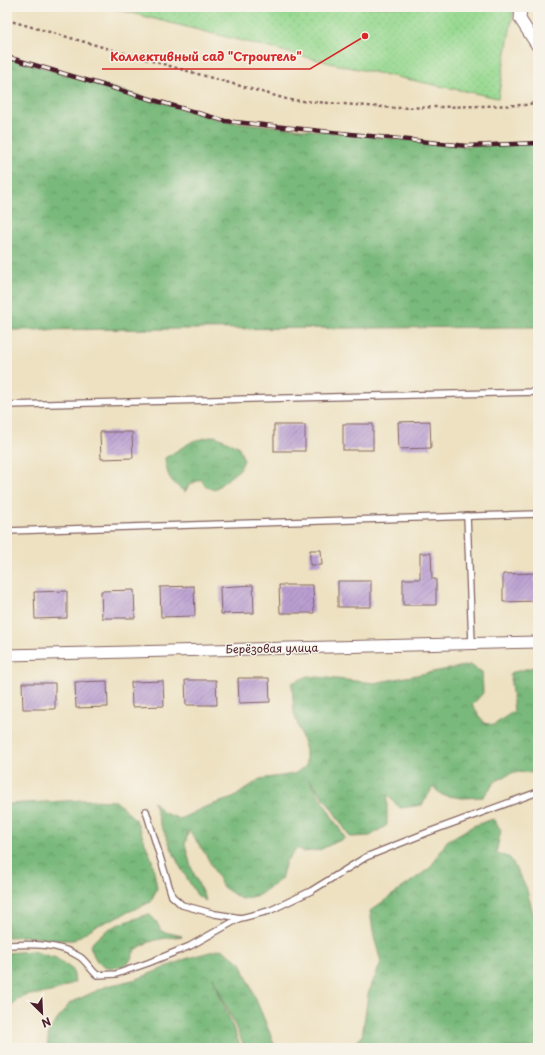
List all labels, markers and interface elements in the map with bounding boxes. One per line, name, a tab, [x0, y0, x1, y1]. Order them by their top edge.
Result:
callout: Коллективный сад "Строитель"	[102, 45, 310, 69]
text: Коллективный сад "Строитель"	[110, 47, 302, 65]
street label: Берёзовая улица	[226, 639, 318, 657]
north arrow	[22, 993, 62, 1033]
text: N	[39, 1013, 54, 1032]

